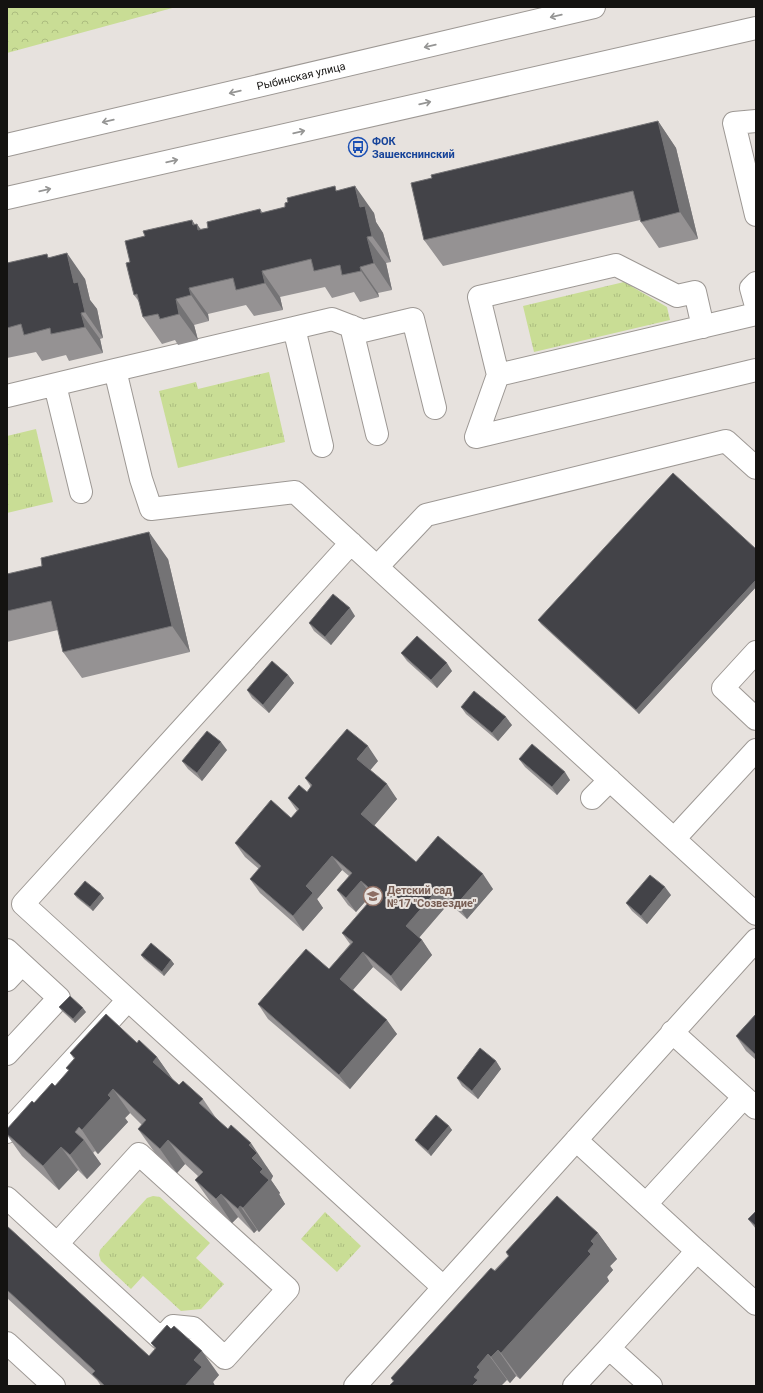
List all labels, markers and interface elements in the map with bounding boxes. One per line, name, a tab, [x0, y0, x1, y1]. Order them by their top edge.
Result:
one-way arrow	[550, 13, 563, 20]
one-way arrow	[423, 42, 436, 50]
street label: Рыбинская улица	[255, 60, 347, 93]
one-way arrow	[229, 88, 242, 96]
one-way arrow	[418, 99, 431, 107]
one-way arrow	[102, 118, 115, 126]
one-way arrow	[292, 128, 305, 136]
place label: ФОК Зашекснинский	[372, 135, 455, 161]
bus stop icon: ФОК Зашекснинский	[347, 136, 369, 158]
one-way arrow	[165, 157, 178, 164]
one-way arrow	[38, 185, 51, 193]
place label: Детский сад №17 "Созвездие"	[387, 884, 477, 910]
school or university icon: Детский сад №17 "Созвездие"	[362, 885, 384, 907]

